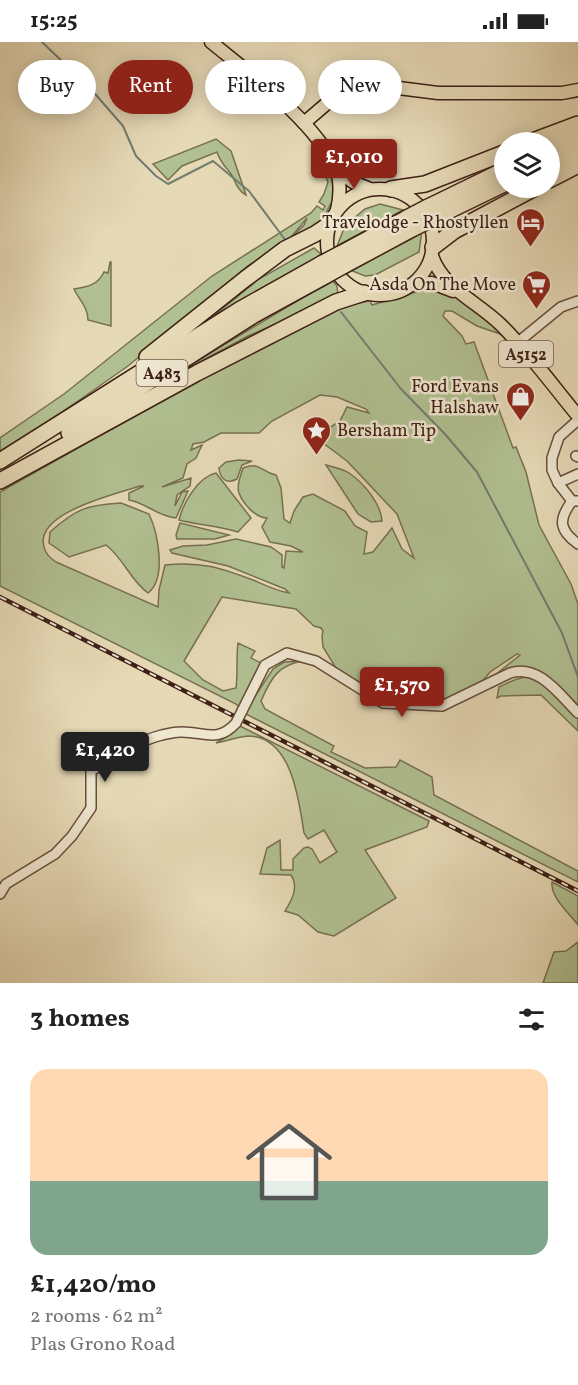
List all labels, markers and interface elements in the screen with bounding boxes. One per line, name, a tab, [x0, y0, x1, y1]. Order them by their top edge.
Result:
text: 15:25	[30, 6, 78, 37]
chip: Buy	[18, 60, 96, 114]
chip: Rent	[108, 60, 193, 114]
chip: Filters	[205, 60, 306, 114]
chip: New	[318, 60, 402, 114]
map controls	[494, 132, 560, 198]
button: layers	[494, 132, 560, 198]
pin: £1,010	[305, 139, 403, 190]
text: £1,010	[325, 144, 383, 172]
hotel icon: Travelodge - Rhostyllen	[514, 206, 546, 248]
place label: Travelodge - Rhostyllen	[322, 211, 509, 236]
supermarket icon: Asda On The Move	[521, 268, 553, 310]
place label: Asda On The Move	[369, 273, 516, 298]
road number: A5152	[499, 341, 553, 367]
road number: A483	[136, 360, 188, 386]
place label: Ford Evans Halshaw	[411, 375, 499, 421]
shop icon: Ford Evans Halshaw	[504, 380, 536, 422]
place icon: Bersham Tip	[300, 414, 332, 456]
place label: Bersham Tip	[337, 419, 436, 444]
pin: £1,570	[353, 667, 451, 718]
text: £1,570	[374, 672, 430, 700]
pin: £1,420	[56, 732, 154, 783]
text: £1,420	[75, 737, 135, 765]
text: 3 homes	[30, 1001, 130, 1037]
icon: filters	[515, 1003, 548, 1036]
icon: home	[235, 1108, 343, 1216]
text: £1,420/mo	[30, 1267, 156, 1303]
text: 2 rooms · 62 m²	[30, 1303, 163, 1331]
text: Plas Grono Road	[30, 1331, 176, 1359]

